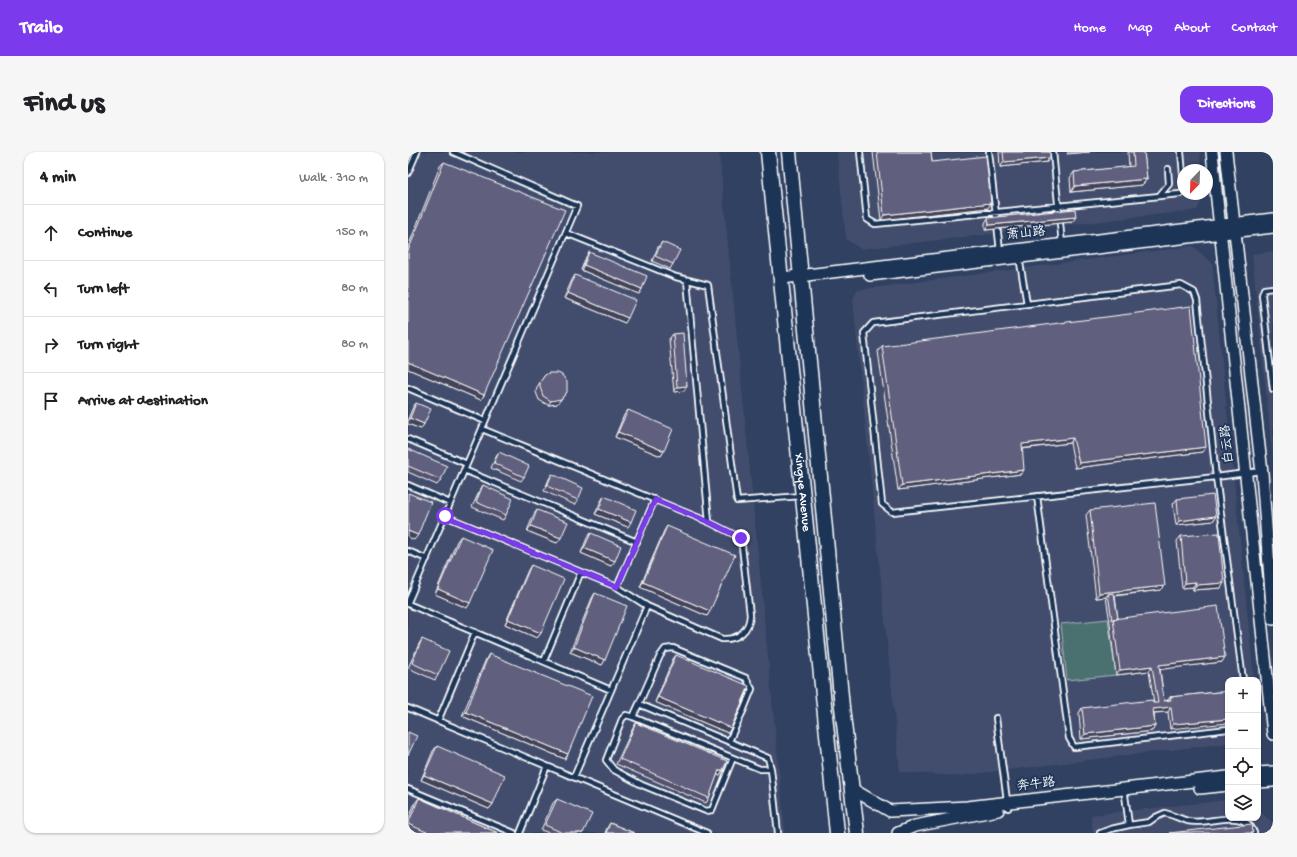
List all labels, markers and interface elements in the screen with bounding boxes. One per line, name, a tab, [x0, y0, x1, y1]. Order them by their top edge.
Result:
text: Trailo	[20, 17, 63, 40]
text: Home	[1074, 20, 1106, 37]
text: Map	[1128, 20, 1152, 37]
text: About	[1174, 20, 1210, 37]
text: Contact	[1232, 20, 1277, 37]
button: Directions	[1180, 86, 1273, 123]
text: Find us	[24, 88, 104, 121]
north arrow	[1177, 164, 1213, 200]
text: 4 min	[40, 168, 76, 188]
text: Walk · 310 m	[299, 171, 368, 186]
icon: ahead	[40, 222, 62, 244]
text: Continue	[78, 224, 132, 242]
street label: 萧山路	[1006, 224, 1046, 243]
text: 150 m	[336, 225, 368, 240]
icon: left	[40, 278, 62, 300]
text: Turn left	[78, 280, 129, 298]
text: 80 m	[341, 281, 368, 296]
icon: right	[40, 334, 62, 356]
text: Turn right	[78, 336, 138, 354]
text: 80 m	[341, 337, 368, 352]
icon: arrive	[40, 390, 62, 412]
text: Arrive at destination	[78, 392, 208, 410]
street label: 白云路	[1218, 424, 1237, 464]
street label: Xingye Avenue	[791, 451, 814, 532]
route start	[436, 507, 454, 525]
route end	[732, 529, 750, 547]
map controls	[1225, 677, 1261, 821]
button: +	[1225, 677, 1261, 713]
button: −	[1225, 713, 1261, 749]
button: locate	[1225, 749, 1261, 785]
street label: 奔牛路	[1016, 774, 1056, 795]
button: layers	[1225, 785, 1261, 821]

